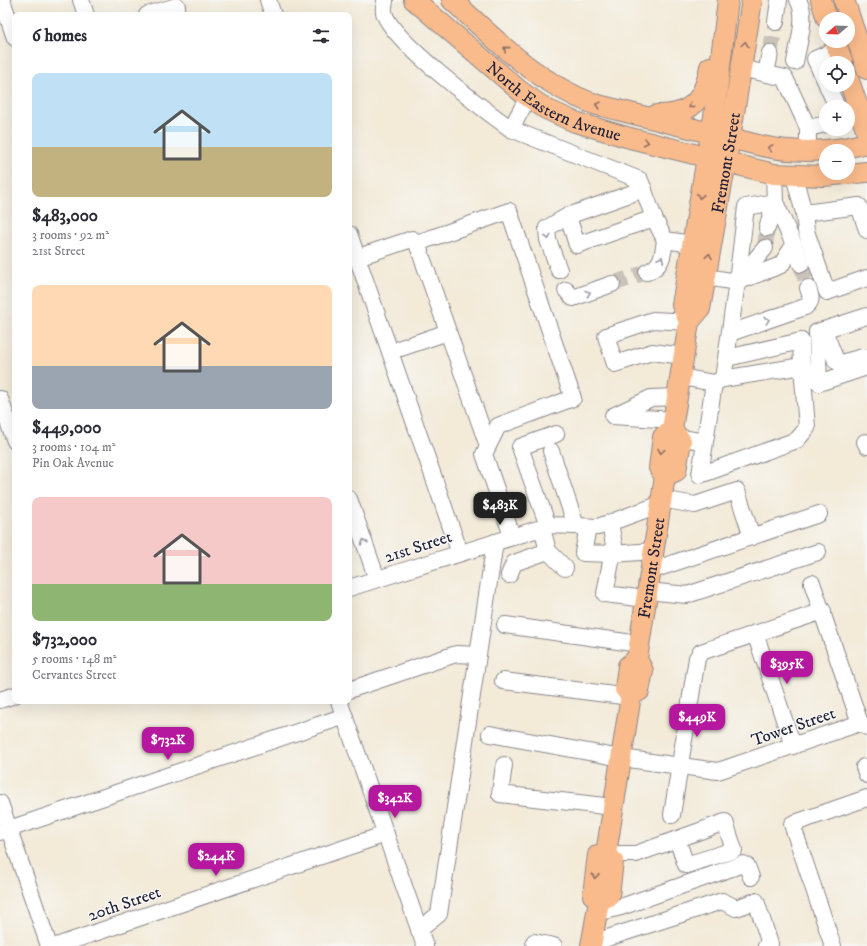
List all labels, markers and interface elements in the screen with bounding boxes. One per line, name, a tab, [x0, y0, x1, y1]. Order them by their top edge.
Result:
north arrow	[819, 12, 855, 48]
map controls	[819, 12, 855, 180]
text: 6 homes	[32, 25, 87, 47]
icon: filters	[310, 25, 332, 47]
one-way arrow	[740, 41, 749, 47]
one-way arrow	[503, 47, 511, 54]
button: locate	[819, 56, 855, 92]
street label: North Eastern Avenue	[481, 57, 624, 147]
icon: home	[146, 99, 218, 171]
button: +	[819, 100, 855, 136]
one-way arrow	[595, 101, 601, 109]
one-way arrow	[688, 101, 696, 108]
street label: Fremont Street	[707, 110, 746, 215]
one-way arrow	[642, 137, 649, 146]
one-way arrow	[766, 144, 773, 152]
button: −	[819, 144, 855, 180]
one-way arrow	[696, 193, 705, 199]
text: $483,000	[32, 205, 98, 227]
text: 3 rooms · 92 m²	[32, 227, 109, 243]
one-way arrow	[544, 234, 552, 240]
text: 21st Street	[32, 243, 85, 259]
one-way arrow	[704, 253, 713, 260]
one-way arrow	[656, 256, 664, 263]
one-way arrow	[584, 289, 591, 297]
icon: home	[146, 311, 218, 383]
one-way arrow	[764, 317, 771, 325]
text: $449,000	[32, 417, 101, 439]
text: 3 rooms · 104 m²	[32, 439, 115, 455]
one-way arrow	[657, 448, 666, 455]
text: Pin Oak Avenue	[32, 455, 114, 471]
pin: $483K	[472, 492, 528, 526]
text: $483K	[482, 497, 518, 513]
street label: Fremont Street	[633, 515, 671, 620]
icon: home	[146, 523, 218, 595]
street label: 21st Street	[382, 526, 455, 568]
one-way arrow	[360, 539, 369, 546]
text: $732,000	[32, 629, 97, 651]
text: 5 rooms · 148 m²	[32, 651, 117, 667]
pin: $395K	[759, 651, 815, 685]
text: $395K	[770, 656, 804, 672]
text: Cervantes Street	[32, 667, 116, 683]
street label: Tower Street	[748, 702, 839, 752]
pin: $449K	[669, 704, 725, 738]
text: $449K	[678, 709, 716, 725]
pin: $732K	[140, 727, 196, 761]
text: $732K	[151, 732, 185, 748]
pin: $342K	[367, 785, 423, 819]
text: $342K	[378, 790, 412, 806]
pin: $244K	[188, 843, 244, 877]
text: $244K	[197, 848, 235, 864]
one-way arrow	[591, 873, 600, 879]
street label: 20th Street	[85, 881, 164, 927]

